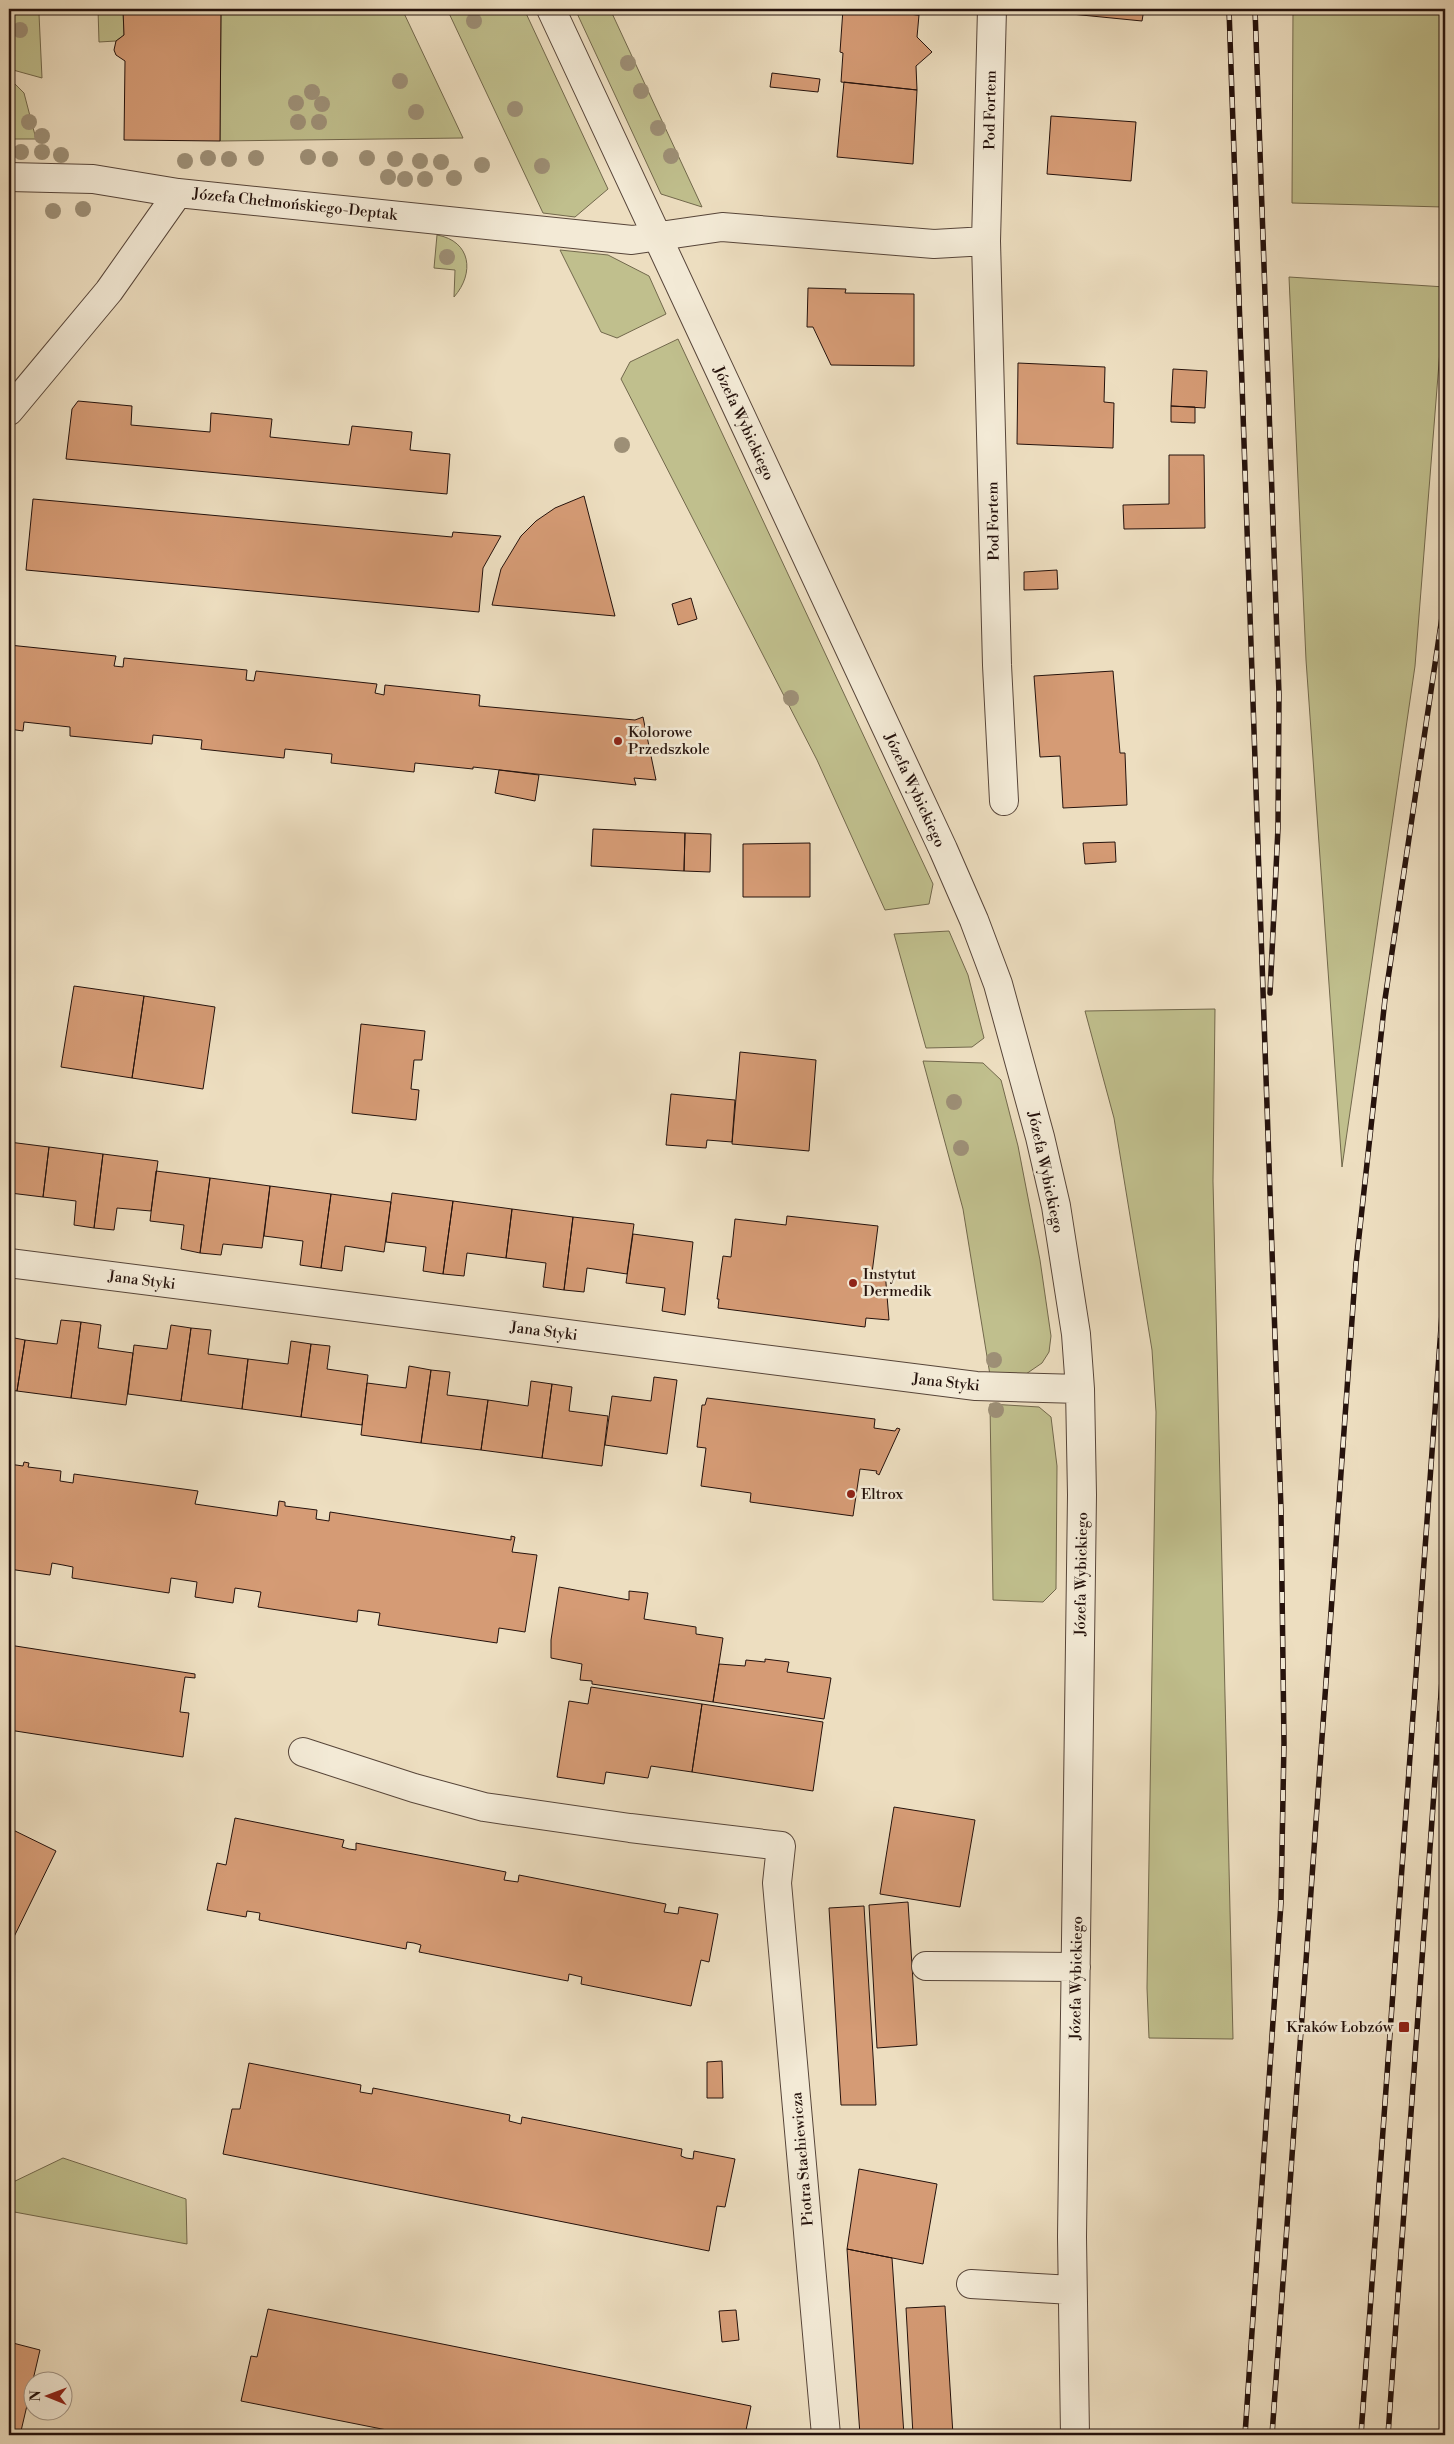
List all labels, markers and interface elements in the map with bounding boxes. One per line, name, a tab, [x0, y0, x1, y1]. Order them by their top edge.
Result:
street label: Pod Fortem	[980, 70, 1001, 150]
street label: Józefa Chełmońskiego-Deptak	[191, 184, 399, 225]
street label: Józefa Wybickiego	[708, 362, 778, 483]
street label: Pod Fortem	[983, 481, 1004, 561]
place label: Kolorowe Przedszkole	[628, 723, 710, 759]
street label: Józefa Wybickiego	[879, 729, 949, 850]
marker: Kolorowe Przedszkole	[612, 735, 624, 747]
street label: Józefa Wybickiego	[1023, 1109, 1068, 1235]
place label: Instytut Dermedik	[863, 1265, 932, 1301]
street label: Jana Styki	[106, 1267, 177, 1294]
marker: Instytut Dermedik	[847, 1277, 859, 1289]
street label: Jana Styki	[508, 1318, 579, 1345]
street label: Jana Styki	[910, 1369, 981, 1395]
place label: Eltrox	[861, 1485, 904, 1504]
marker: Eltrox	[845, 1488, 857, 1500]
street label: Józefa Wybickiego	[1071, 1512, 1092, 1637]
street label: Józefa Wybickiego	[1066, 1916, 1087, 2041]
place label: Kraków Łobzów	[1286, 2018, 1394, 2037]
marker: Kraków Łobzów	[1397, 2020, 1411, 2034]
street label: Piotra Stachiewicza	[787, 2091, 818, 2227]
north arrow	[22, 2372, 72, 2422]
text: N	[27, 2390, 45, 2401]

